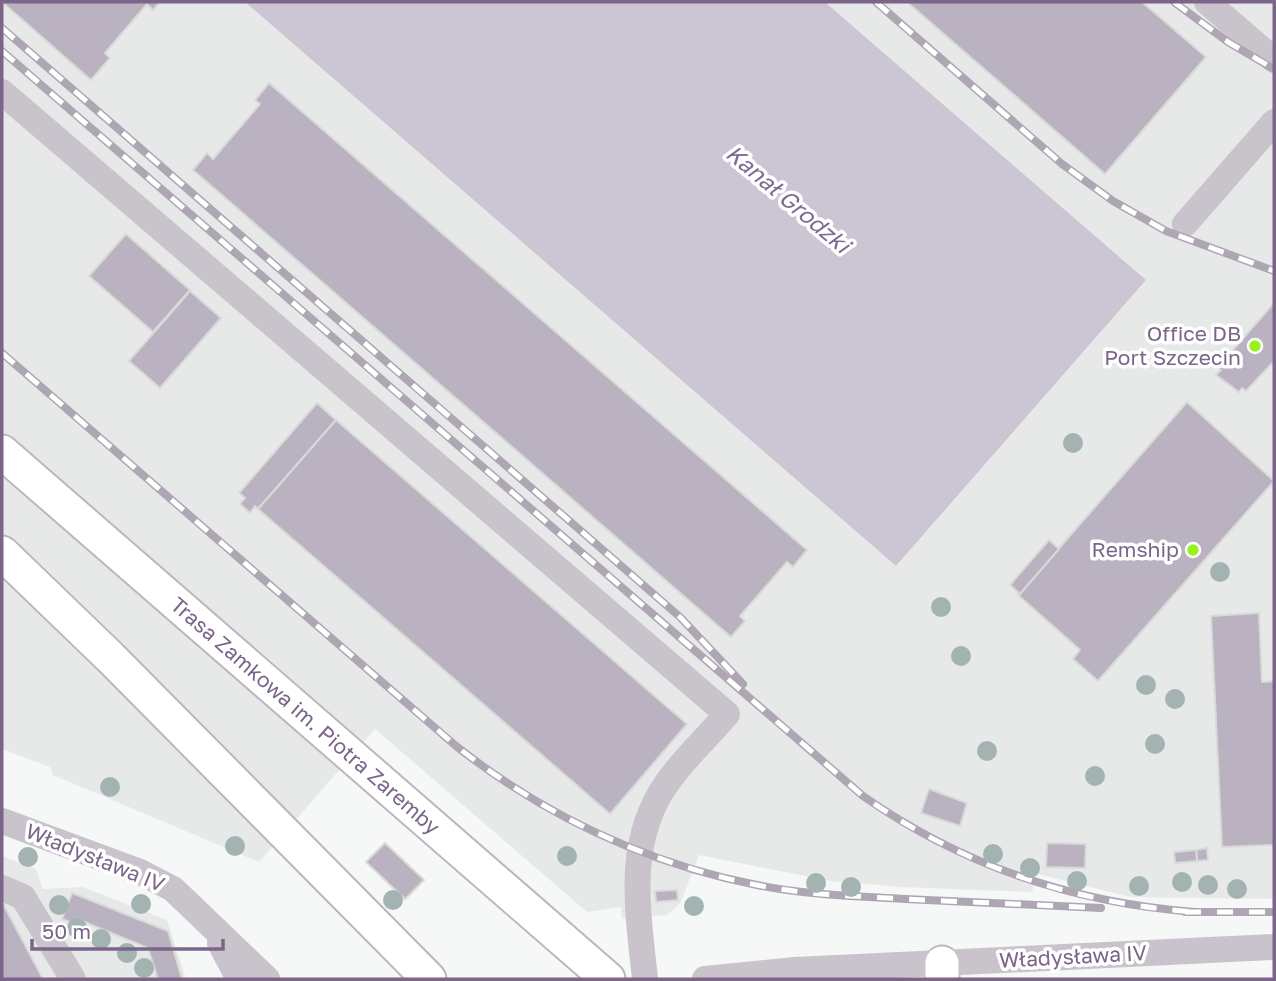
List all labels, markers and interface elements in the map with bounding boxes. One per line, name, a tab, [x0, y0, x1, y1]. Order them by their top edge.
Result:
water label: Kanał Grodzki	[721, 138, 858, 260]
place label: Office DB Port Szczecin	[1104, 320, 1241, 370]
marker: Office DB Port Szczecin	[1247, 338, 1263, 354]
place label: Remship	[1092, 536, 1179, 562]
marker: Remship	[1185, 542, 1201, 558]
street label: Trasa Zamkowa im. Piotra Zaremby	[166, 591, 446, 840]
street label: Władysława IV	[22, 817, 169, 897]
scale bar	[32, 908, 222, 952]
text: 50 m	[42, 918, 91, 944]
street label: Władysława IV	[999, 939, 1147, 973]

